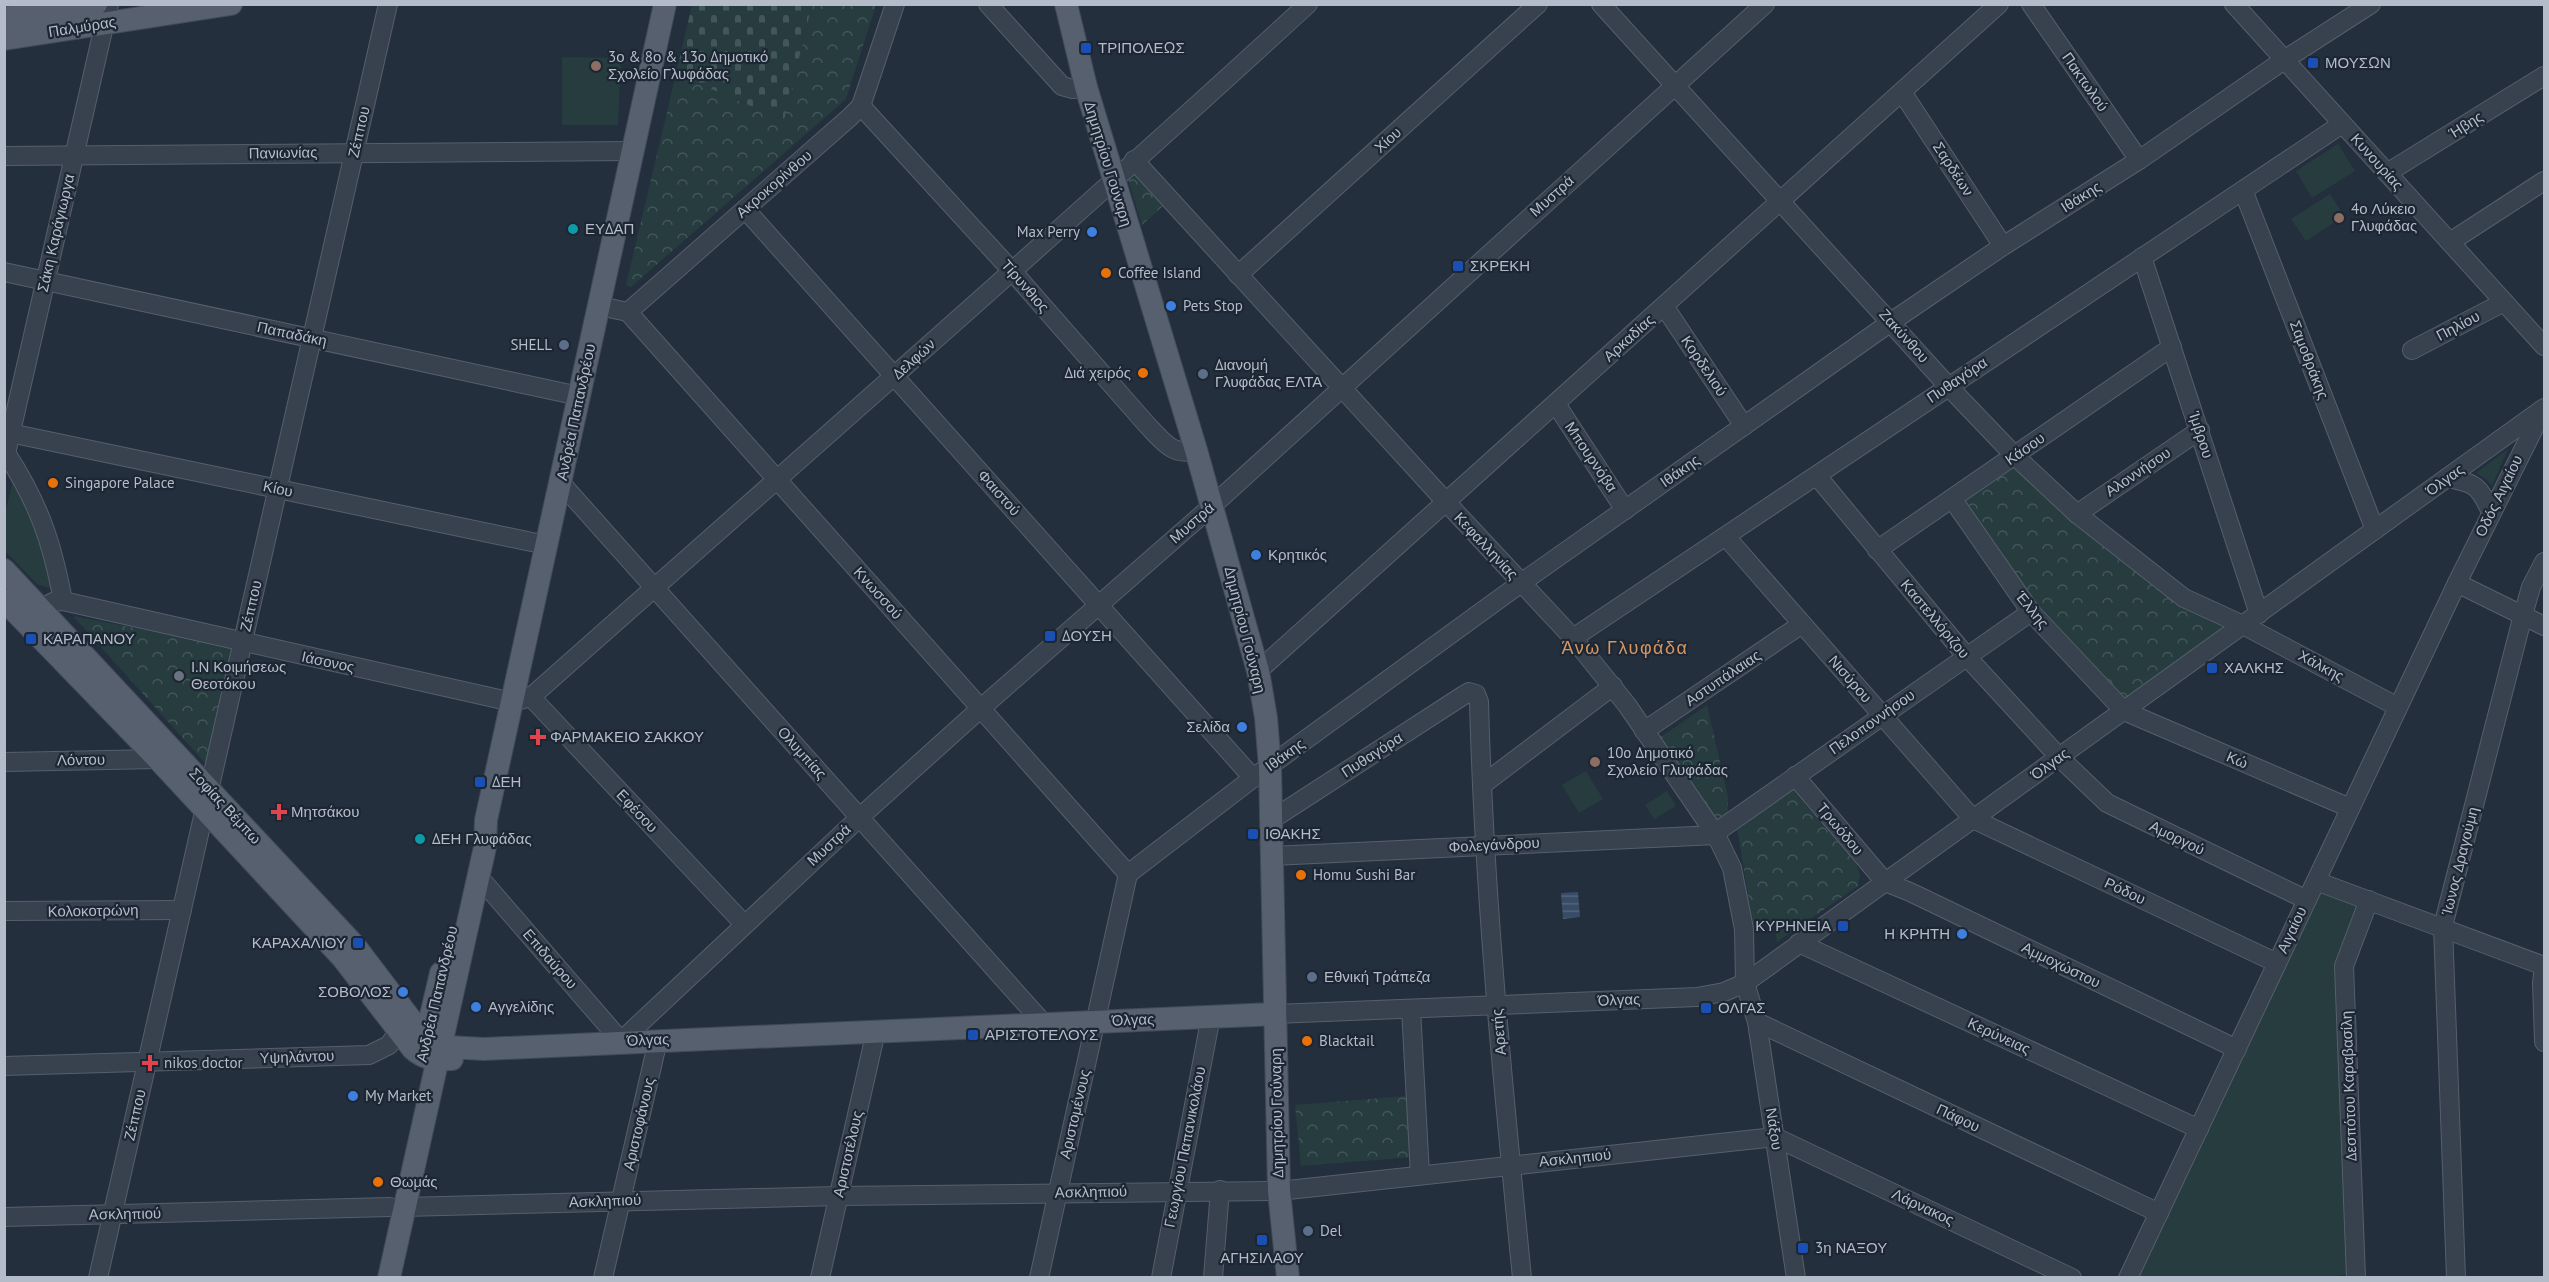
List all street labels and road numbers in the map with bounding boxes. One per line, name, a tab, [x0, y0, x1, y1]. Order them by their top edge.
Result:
street label: Παλμύρας	[47, 12, 117, 41]
street label: Πακτωλού	[2058, 48, 2113, 115]
street label: Δημητρίου Γούναρη	[1080, 99, 1137, 229]
street label: Ζέππου	[343, 104, 374, 160]
street label: Ήβης	[2444, 107, 2486, 143]
street label: Χίου	[1370, 123, 1405, 157]
street label: Κυνουρίας	[2347, 129, 2408, 194]
street label: Σαρδέων	[1929, 138, 1978, 199]
street label: Πανιωνίας	[248, 142, 318, 163]
street label: Ακροκορίνθου	[732, 146, 815, 222]
street label: Μυστρά	[1526, 171, 1578, 220]
street label: Σάκη Καράγιωργα	[33, 172, 78, 294]
street label: Ιθάκης	[2057, 177, 2105, 216]
street label: Τίρυνθιος	[997, 255, 1054, 316]
street label: Ζακύνθου	[1875, 305, 1933, 367]
street label: Πηλίου	[2433, 306, 2483, 345]
street label: Αρκαδίας	[1599, 310, 1658, 365]
street label: Παπαδάκη	[255, 317, 329, 350]
street label: Σαμοθράκης	[2286, 318, 2333, 402]
street label: Κορδελιού	[1677, 332, 1732, 400]
street label: Δελφών	[888, 334, 939, 383]
street label: Ανδρέα Παπανδρέου	[552, 342, 599, 482]
street label: Πυθαγόρα	[1923, 352, 1991, 407]
street label: Ίμβρου	[2185, 408, 2218, 460]
street label: Μπουρνόβα	[1561, 418, 1622, 496]
street label: Κάσου	[2001, 428, 2048, 469]
street label: Αλοννήσου	[2101, 443, 2174, 500]
street label: Ιθάκης	[1656, 450, 1703, 491]
street label: Οδóς Αιγαίου	[2471, 452, 2527, 540]
street label: Όλγας	[2421, 459, 2467, 500]
street label: Φαιστού	[974, 466, 1025, 520]
street label: Κίου	[262, 476, 295, 501]
street label: Μυστρά	[1165, 498, 1218, 547]
street label: Κεφαλληνίας	[1450, 508, 1522, 583]
street label: Κνωσσού	[850, 562, 907, 623]
street label: Δημητρίου Γούναρη	[1221, 565, 1270, 695]
street label: Καστελλόριζου	[1897, 575, 1974, 662]
street label: Ζέππου	[235, 578, 266, 634]
street label: Έλλης	[2011, 586, 2053, 632]
street label: Αστυπάλαιας	[1681, 645, 1764, 710]
street label: Χάλκης	[2295, 646, 2347, 686]
street label: Ιάσονος	[300, 647, 356, 676]
street label: Νισύρου	[1825, 651, 1876, 706]
street label: Πελοποννήσου	[1825, 685, 1918, 758]
street label: Ολυμπίας	[774, 722, 831, 783]
street label: Πυθαγόρα	[1338, 728, 1406, 781]
street label: Ιθάκης	[1261, 734, 1308, 775]
street label: Όλγας	[2026, 743, 2072, 784]
street label: Κώ	[2224, 747, 2251, 773]
street label: Λόντου	[57, 750, 105, 769]
street label: Σοφίας Βέμπω	[185, 764, 266, 848]
street label: Εφέσου	[613, 785, 662, 836]
street label: Τρωόδου	[1813, 799, 1868, 859]
street label: Ίωνος Δραγούμη	[2437, 805, 2482, 918]
street label: Αμοργού	[2146, 816, 2208, 859]
street label: Μυστρά	[803, 819, 855, 870]
street label: Φολεγάνδρου	[1448, 833, 1540, 856]
street label: Ρόδου	[2102, 873, 2149, 908]
street label: Κολοκοτρώνη	[47, 900, 139, 921]
street label: Αιγαίου	[2273, 903, 2311, 956]
street label: Ανδρέα Παπανδρέου	[412, 924, 461, 1064]
street label: Επιδαύρου	[519, 925, 582, 993]
street label: Αμμοχώστου	[2019, 937, 2104, 992]
street label: Όλγας	[1596, 989, 1641, 1010]
street label: Αρετής	[1487, 1008, 1510, 1056]
street label: Όλγας	[1110, 1009, 1155, 1030]
street label: Δεσπότου Καραβασίλη	[2336, 1011, 2361, 1161]
street label: Κερύνειας	[1965, 1013, 2034, 1058]
street label: Όλγας	[625, 1029, 670, 1050]
street label: Υψηλάντου	[259, 1046, 335, 1067]
street label: Δημητρίου Γούναρη	[1266, 1048, 1287, 1178]
street label: Γεωργίου Παπανικολάου	[1160, 1065, 1209, 1229]
street label: Αριστομένους	[1055, 1067, 1094, 1161]
street label: Αριστοφάνους	[619, 1076, 658, 1172]
street label: Ζέππου	[119, 1087, 150, 1143]
street label: Πάφου	[1933, 1099, 1983, 1136]
street label: Νάξου	[1762, 1107, 1787, 1151]
street label: Αριστοτέλους	[828, 1109, 867, 1199]
street label: Ασκληπιού	[1538, 1144, 1612, 1171]
street label: Ασκληπιού	[1055, 1181, 1127, 1202]
street label: Λάρνακος	[1889, 1184, 1957, 1229]
street label: Ασκληπιού	[568, 1190, 642, 1211]
street label: Ασκληπιού	[89, 1203, 161, 1224]

